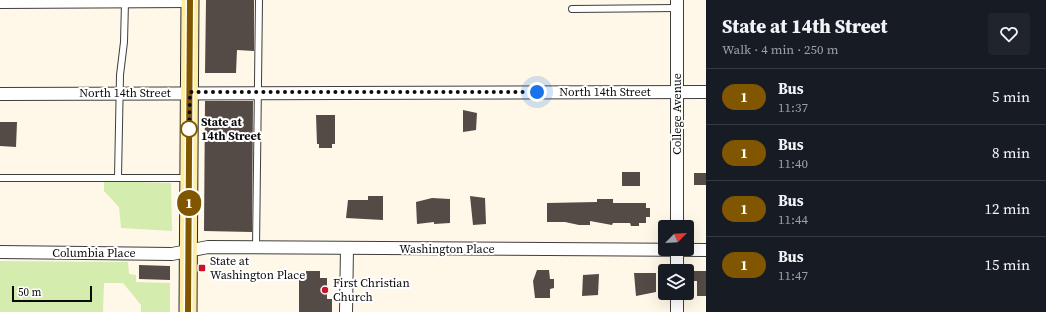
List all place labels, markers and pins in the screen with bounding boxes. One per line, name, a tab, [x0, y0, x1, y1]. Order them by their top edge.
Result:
place label: State at 14th Street	[201, 114, 262, 144]
marker: State at 14th Street	[180, 120, 198, 138]
place label: State at Washington Place	[210, 253, 305, 283]
marker: State at Washington Place	[197, 263, 207, 273]
place label: First Christian Church	[333, 275, 410, 305]
marker: First Christian Church	[320, 285, 330, 295]

